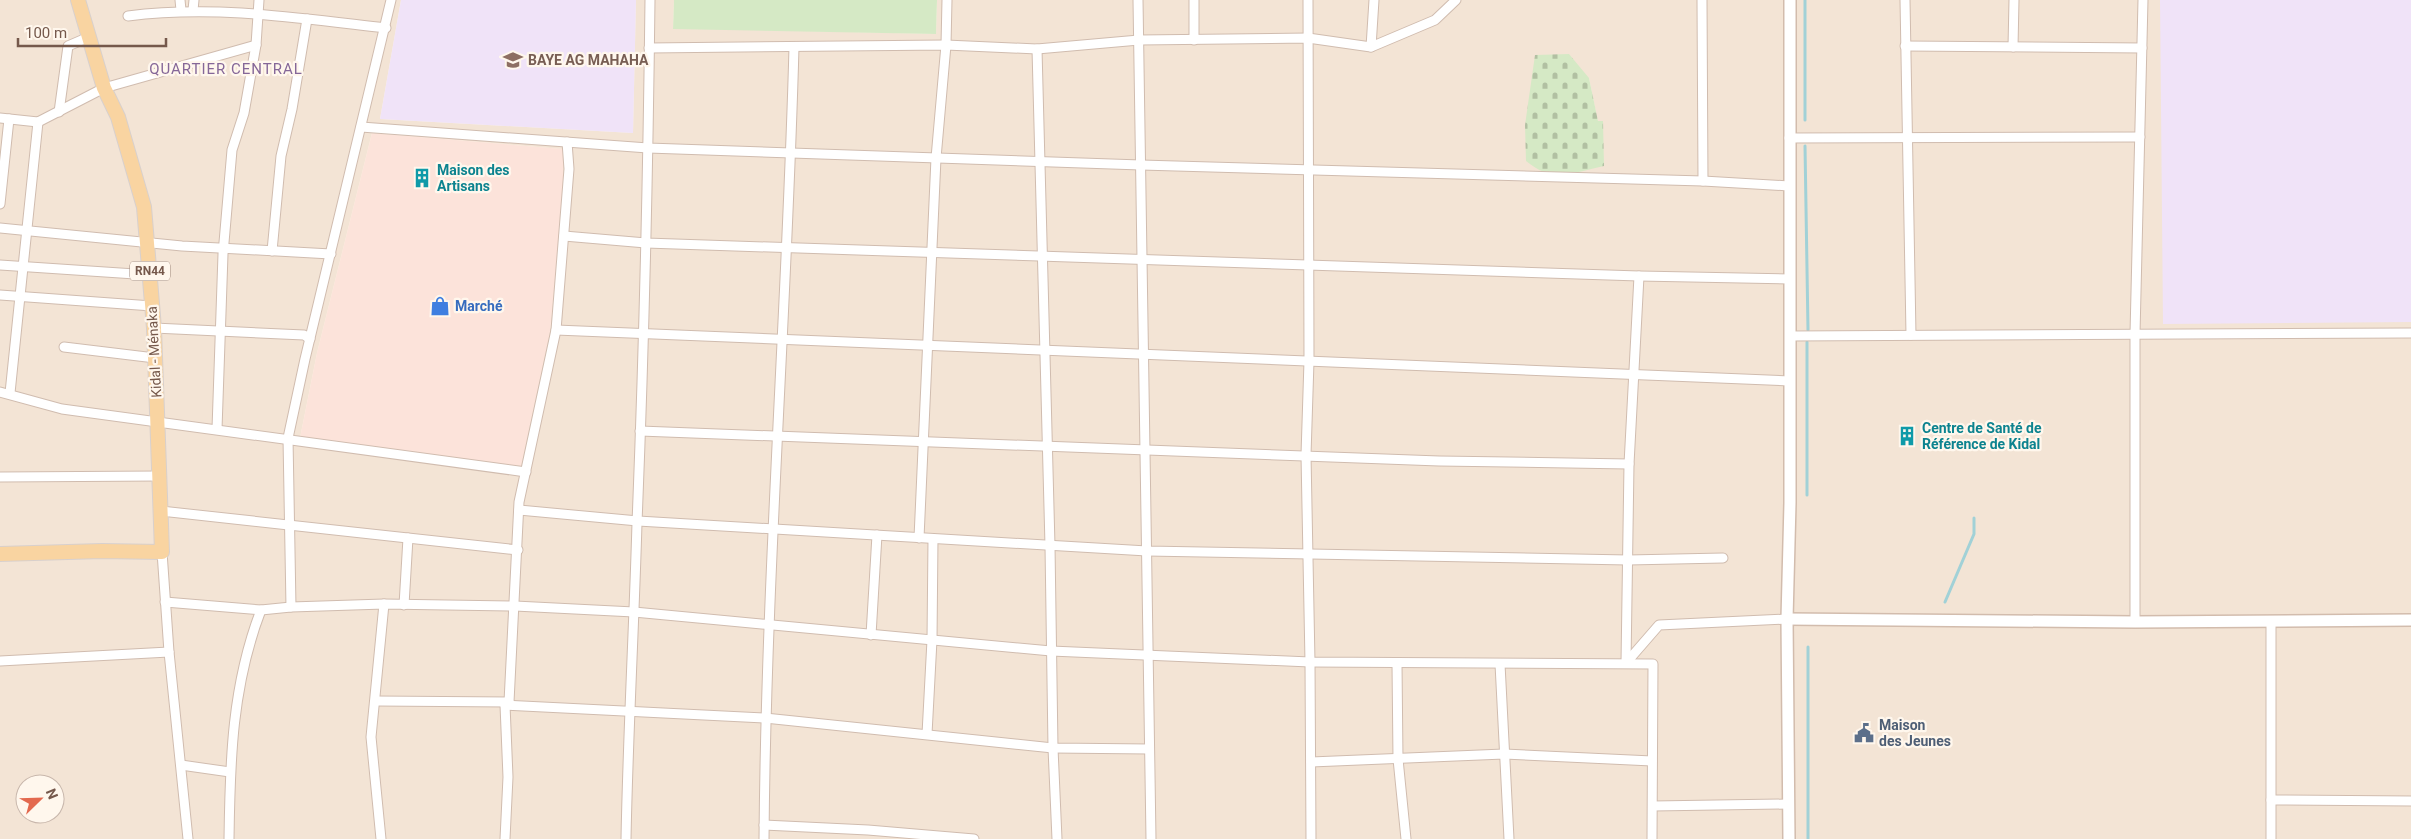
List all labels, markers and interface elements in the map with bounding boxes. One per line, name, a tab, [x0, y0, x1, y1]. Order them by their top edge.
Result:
scale bar	[18, 15, 165, 47]
text: 100 m	[25, 24, 67, 42]
school or university icon: BAYE AG MAHAHA	[502, 49, 524, 71]
place label: BAYE AG MAHAHA	[528, 52, 649, 68]
district label: QUARTIER CENTRAL	[149, 60, 303, 78]
place label: Maison des Artisans	[437, 162, 510, 194]
building icon: Maison des Artisans	[411, 167, 433, 189]
road number: RN44	[130, 262, 170, 280]
shop icon: Marché	[429, 295, 451, 317]
place label: Marché	[455, 298, 503, 314]
street label: Kidal - Ménaka	[144, 306, 164, 398]
place label: Centre de Santé de Référence de Kidal	[1922, 420, 2042, 452]
building icon: Centre de Santé de Référence de Kidal	[1896, 425, 1918, 447]
place label: Maison des Jeunes	[1879, 717, 1951, 749]
public building icon: Maison des Jeunes	[1853, 722, 1875, 744]
north arrow	[15, 774, 65, 824]
text: N	[43, 786, 61, 802]

